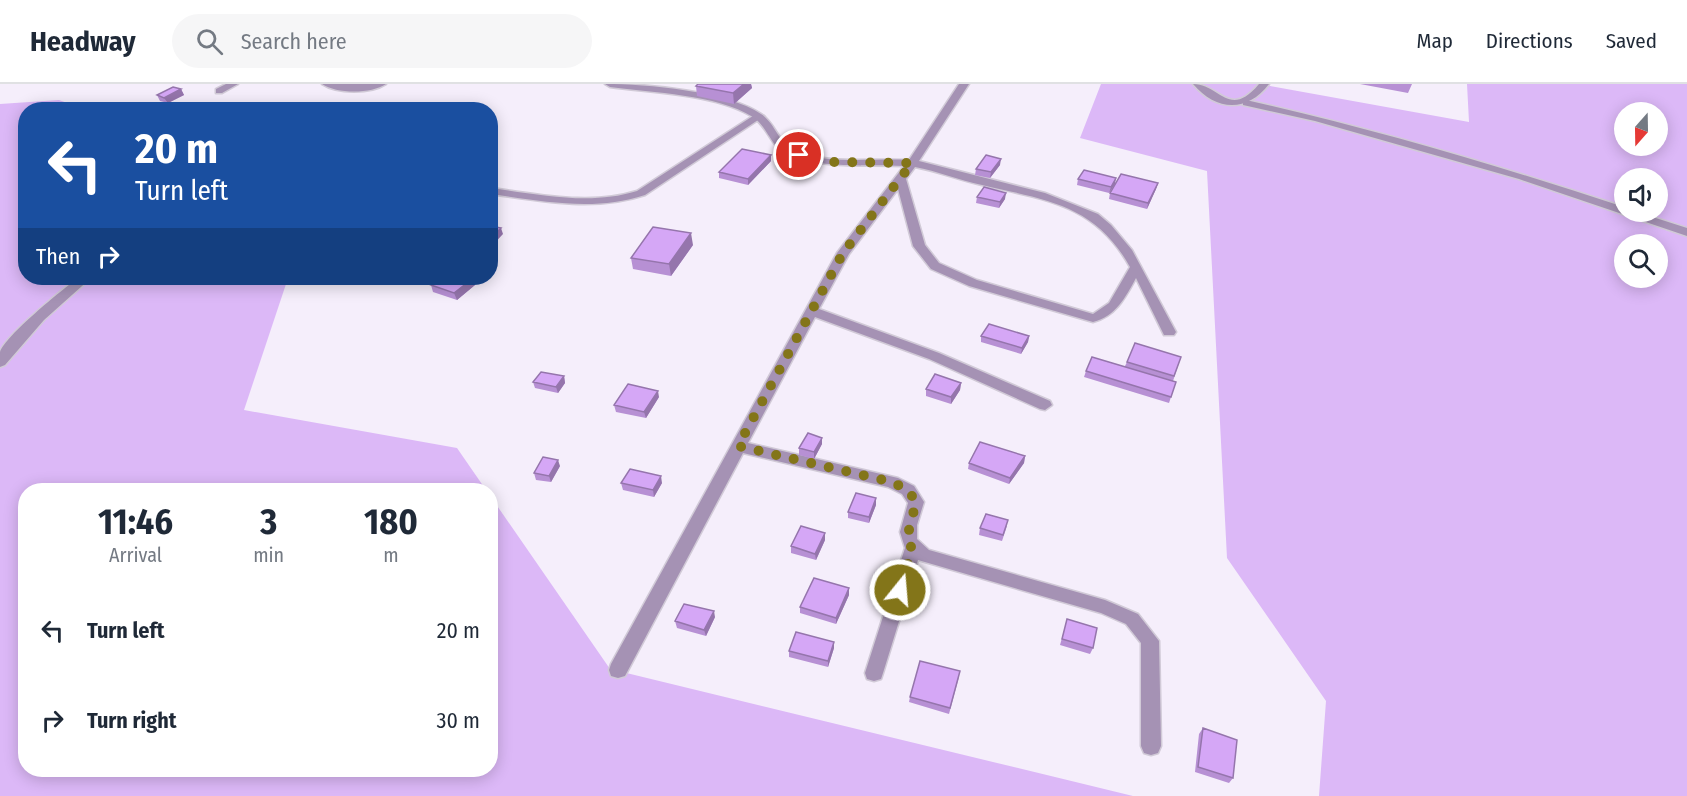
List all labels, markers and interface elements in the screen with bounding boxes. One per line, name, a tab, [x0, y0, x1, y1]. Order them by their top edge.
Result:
search box	[172, 14, 592, 68]
text: Headway	[30, 25, 136, 58]
icon: search	[193, 25, 226, 58]
text: Search here	[241, 28, 347, 55]
text: Map	[1416, 28, 1453, 54]
text: Directions	[1486, 28, 1573, 54]
text: Saved	[1606, 28, 1657, 54]
north arrow	[1614, 102, 1668, 156]
map controls	[1614, 102, 1668, 288]
text: 20 m	[135, 124, 218, 174]
icon: left	[36, 126, 114, 204]
pin	[773, 129, 824, 180]
icon: arrive	[782, 138, 815, 171]
button: sound	[1614, 168, 1668, 222]
text: Turn left	[135, 175, 228, 207]
button: search	[1614, 234, 1668, 288]
icon: right	[92, 240, 125, 273]
text: Then	[36, 243, 80, 270]
text: 11:46	[98, 500, 173, 544]
text: 3	[260, 500, 277, 544]
text: 180	[364, 500, 418, 544]
text: Arrival	[109, 543, 162, 567]
text: min	[253, 543, 284, 567]
text: m	[383, 543, 399, 567]
position arrow	[868, 558, 932, 622]
icon: left	[36, 614, 69, 647]
text: Turn left	[87, 617, 165, 644]
text: 20 m	[437, 617, 480, 644]
icon: right	[36, 704, 69, 737]
text: Turn right	[87, 707, 176, 734]
text: 30 m	[437, 707, 480, 734]

